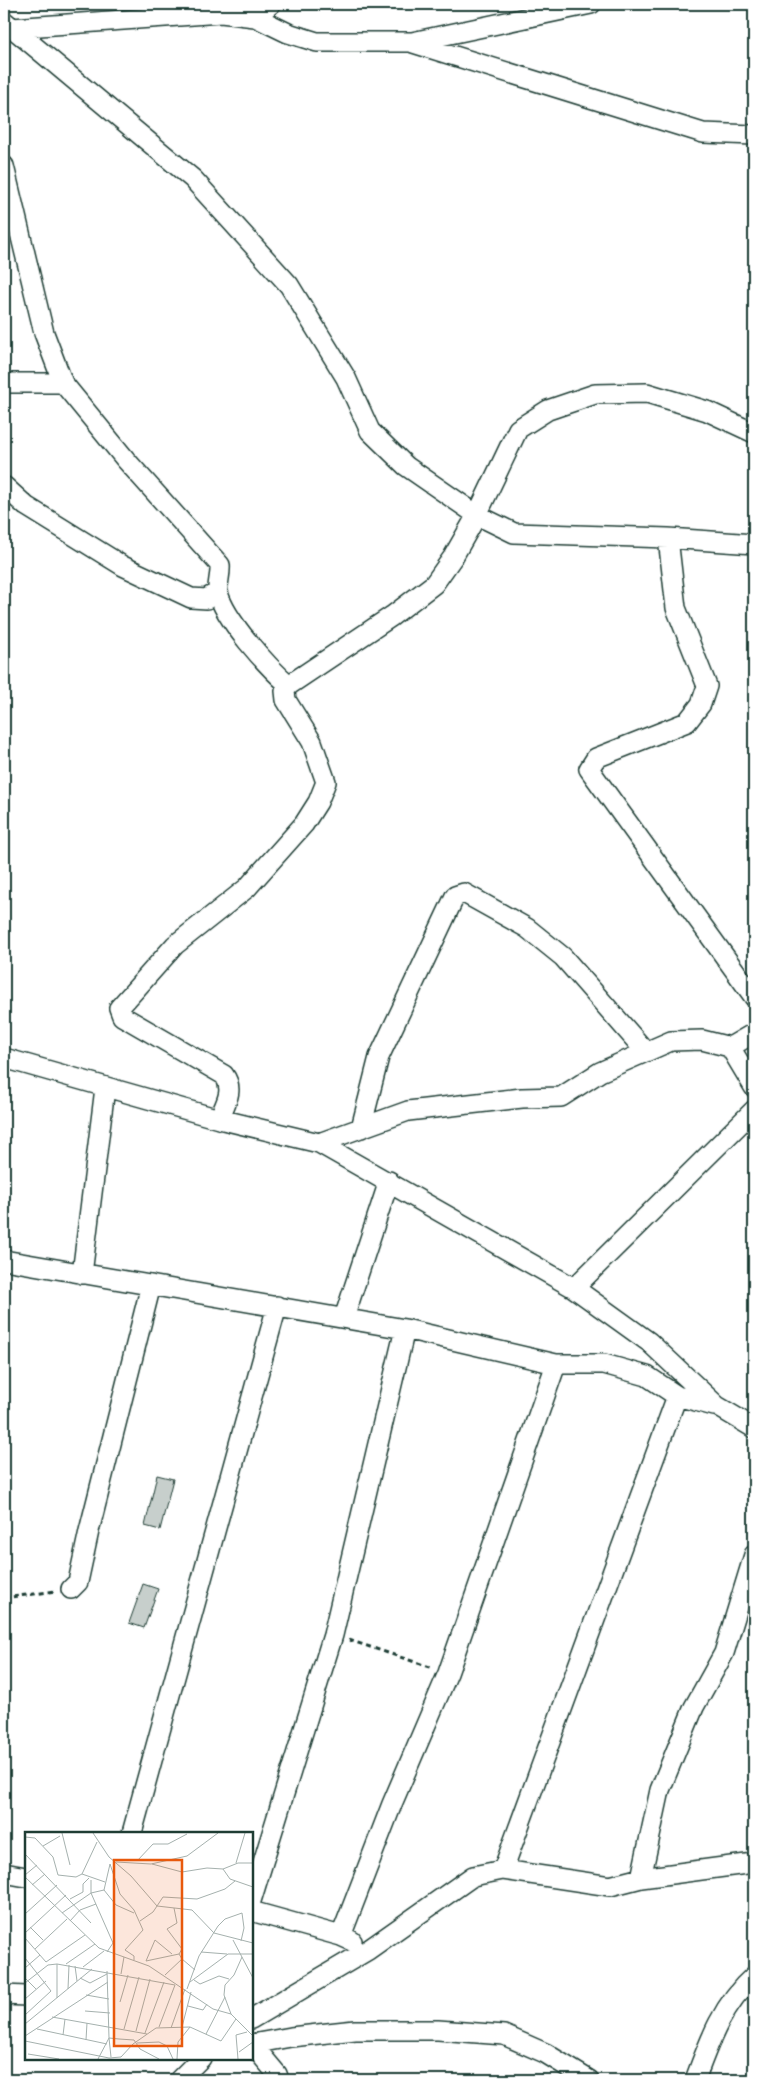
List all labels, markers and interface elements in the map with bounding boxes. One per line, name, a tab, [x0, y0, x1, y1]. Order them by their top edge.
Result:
inset map	[25, 1832, 252, 2059]

